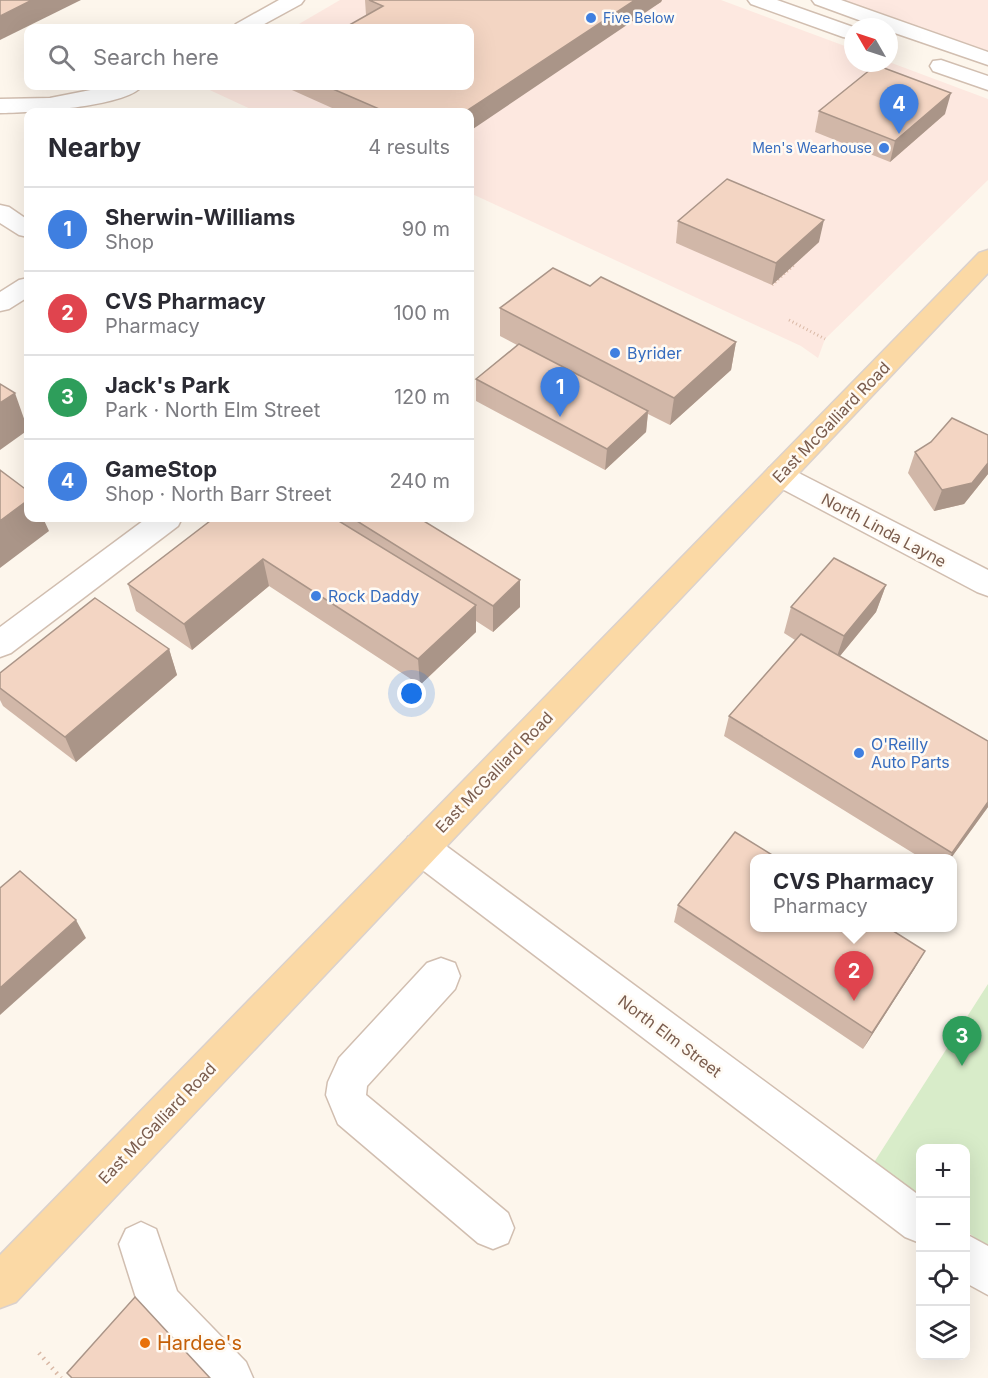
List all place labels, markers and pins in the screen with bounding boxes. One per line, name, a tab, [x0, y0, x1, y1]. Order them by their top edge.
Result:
place label: Five Below	[603, 9, 675, 26]
marker: Five Below	[584, 11, 598, 25]
pin: 4	[880, 84, 918, 134]
place label: Men's Wearhouse	[752, 139, 872, 156]
marker: Men's Wearhouse	[877, 141, 891, 155]
place label: Byrider	[627, 343, 682, 363]
marker: Byrider	[608, 346, 622, 360]
pin: 1	[540, 368, 580, 417]
place label: Rock Daddy	[328, 586, 419, 606]
marker: Rock Daddy	[309, 589, 323, 603]
place label: O'Reilly Auto Parts	[871, 734, 950, 772]
marker: O'Reilly Auto Parts	[852, 746, 866, 760]
pin: 2	[834, 952, 874, 1001]
pin: 3	[942, 1016, 982, 1066]
place label: Hardee's	[157, 1331, 242, 1355]
marker: Hardee's	[138, 1336, 152, 1350]

